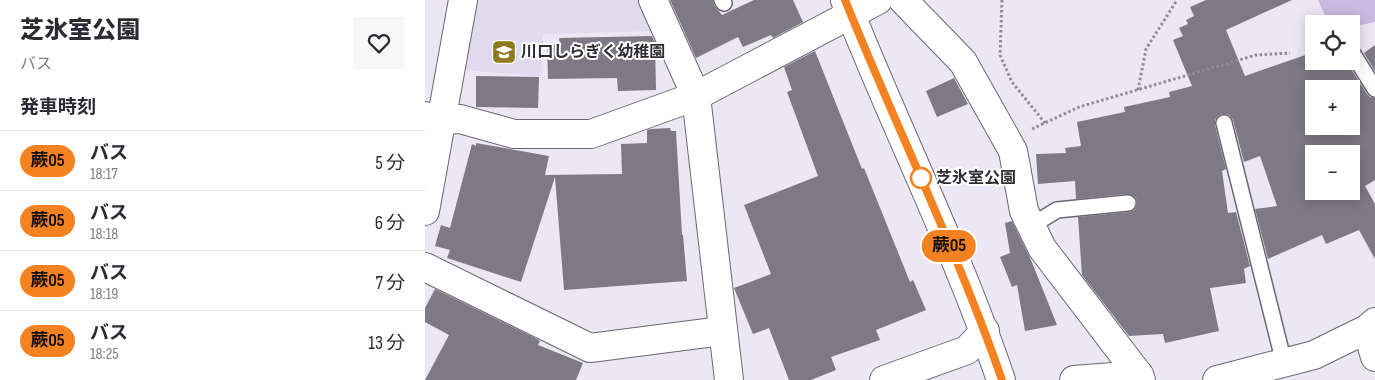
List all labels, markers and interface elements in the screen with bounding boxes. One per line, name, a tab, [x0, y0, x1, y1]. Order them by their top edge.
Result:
map controls	[1305, 15, 1360, 200]
button: locate	[1305, 15, 1360, 70]
text: 芝氷室公園	[20, 16, 140, 45]
button: heart	[353, 17, 405, 69]
school or university icon: 川口しらぎく幼稚園	[491, 39, 517, 65]
place label: 川口しらぎく幼稚園	[521, 43, 665, 62]
text: バス	[20, 55, 52, 74]
button: +	[1305, 80, 1360, 135]
text: 発車時刻	[20, 96, 96, 119]
text: バス	[90, 142, 128, 165]
button: −	[1305, 145, 1360, 200]
text: 蕨05	[30, 150, 65, 171]
text: 5 分	[375, 152, 405, 175]
text: 18:17	[90, 165, 118, 184]
marker: 芝氷室公園	[910, 167, 932, 189]
place label: 芝氷室公園	[936, 169, 1016, 188]
text: バス	[90, 202, 128, 225]
text: 蕨05	[30, 210, 65, 231]
text: 6 分	[375, 212, 405, 235]
text: 18:18	[90, 225, 118, 244]
line badge: 蕨05	[920, 230, 978, 262]
text: 蕨05	[932, 235, 966, 256]
text: バス	[90, 262, 128, 285]
text: 蕨05	[30, 270, 65, 291]
text: 7 分	[375, 272, 405, 295]
text: 18:19	[90, 285, 118, 304]
text: バス	[90, 322, 128, 345]
text: 蕨05	[30, 330, 65, 351]
text: 13 分	[368, 332, 405, 355]
text: 18:25	[90, 345, 119, 364]

